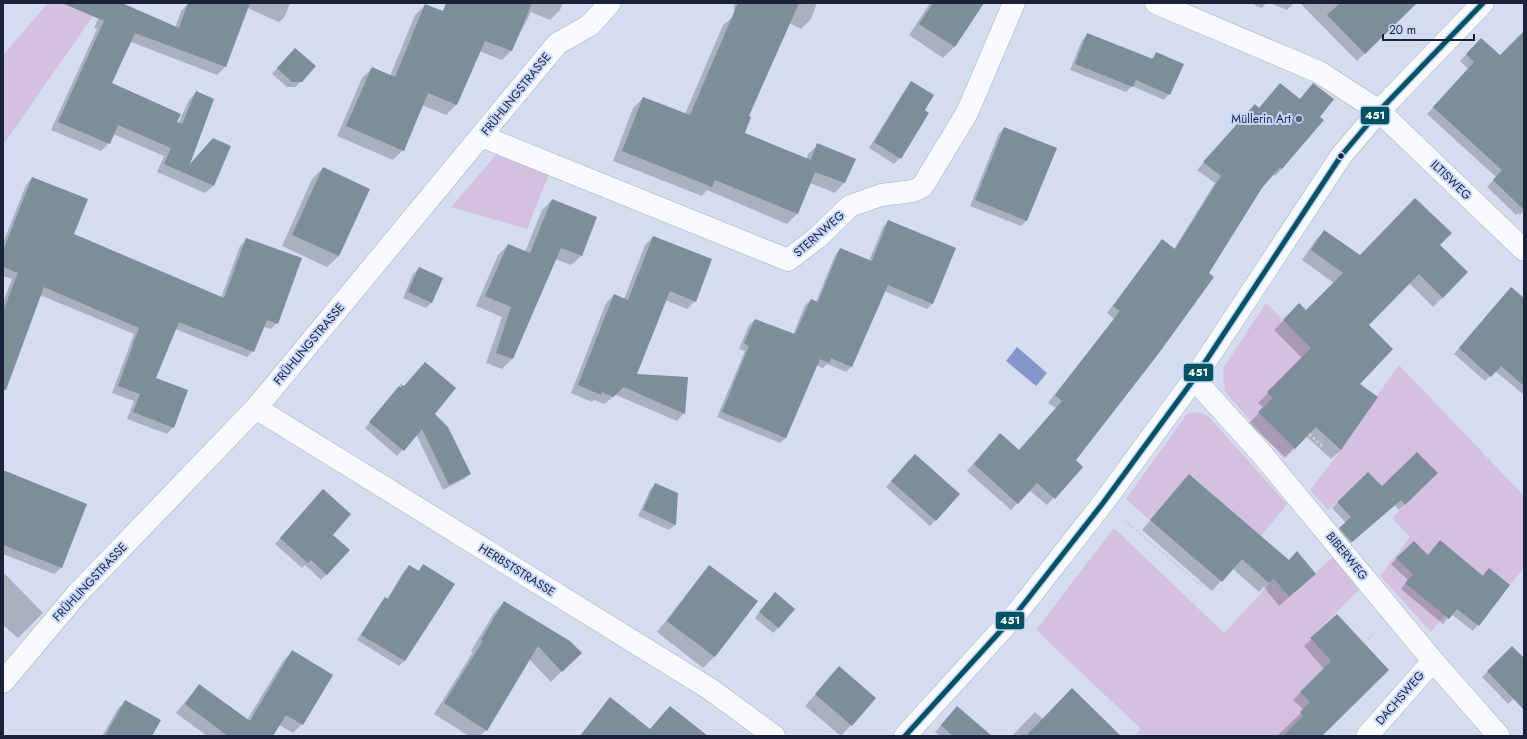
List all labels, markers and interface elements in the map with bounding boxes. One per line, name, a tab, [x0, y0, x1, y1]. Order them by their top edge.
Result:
scale bar	[1383, 16, 1474, 42]
text: 20 m	[1389, 21, 1416, 39]
street label: FRÜHLINGSTRASSE	[477, 49, 555, 139]
line badge: 451	[1360, 106, 1390, 125]
text: 451	[1365, 107, 1385, 123]
place label: Müllerin Art	[1231, 110, 1291, 128]
marker: Müllerin Art	[1294, 114, 1304, 124]
unlabelled marker	[1336, 151, 1346, 161]
street label: ILTISWEG	[1427, 156, 1475, 204]
street label: STERNWEG	[789, 207, 849, 261]
street label: FRÜHLINGSTRASSE	[269, 299, 349, 389]
line badge: 451	[1183, 363, 1214, 382]
text: 451	[1188, 364, 1208, 380]
street label: BIBERWEG	[1322, 528, 1372, 584]
street label: FRÜHLINGSTRASSE	[49, 538, 131, 626]
street label: HERBSTSTRASSE	[475, 539, 559, 601]
line badge: 451	[995, 611, 1025, 630]
text: 451	[1000, 612, 1020, 628]
street label: DACHSWEG	[1371, 667, 1429, 729]

